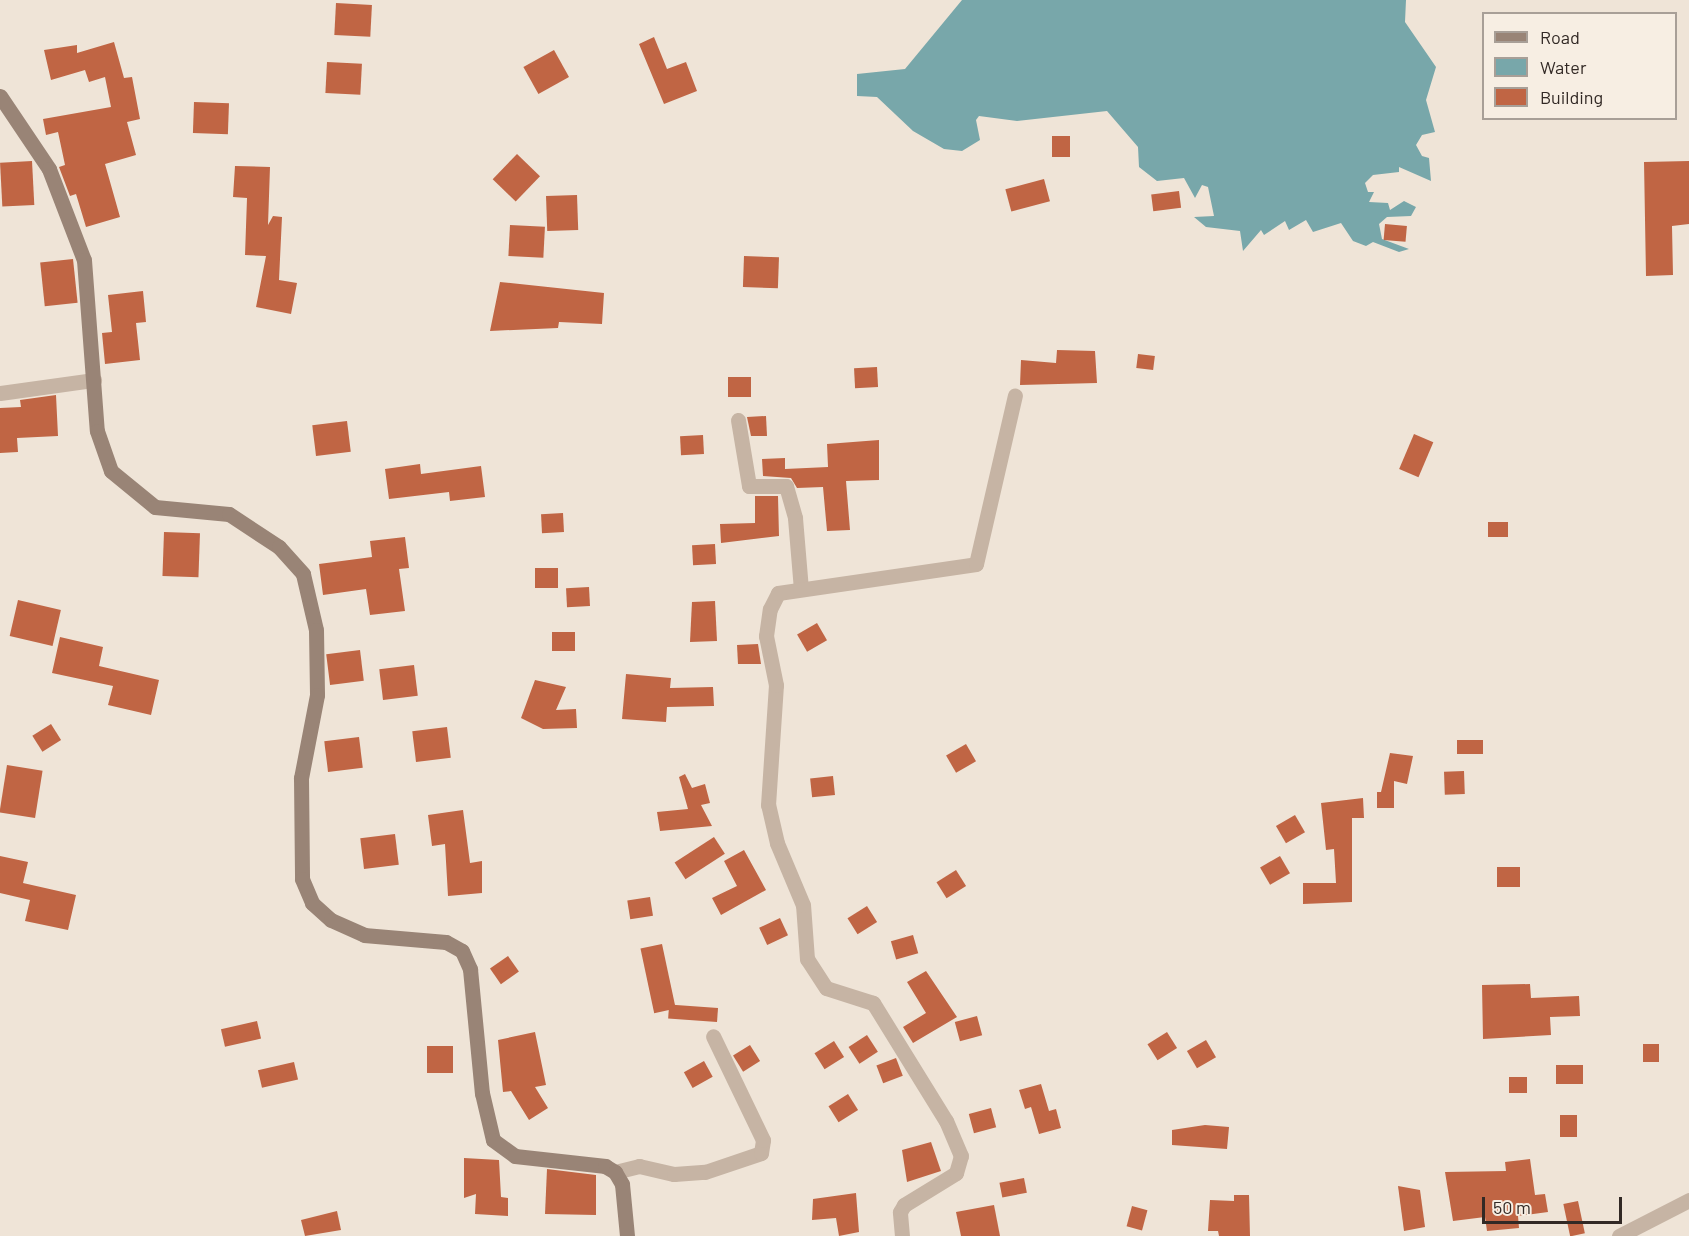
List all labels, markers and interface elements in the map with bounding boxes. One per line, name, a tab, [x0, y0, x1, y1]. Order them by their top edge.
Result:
legend	[1482, 12, 1677, 120]
text: Road	[1540, 26, 1580, 48]
text: Water	[1540, 56, 1587, 78]
text: Building	[1540, 86, 1603, 108]
scale bar	[1485, 1185, 1624, 1223]
text: 50 m	[1493, 1196, 1531, 1218]

